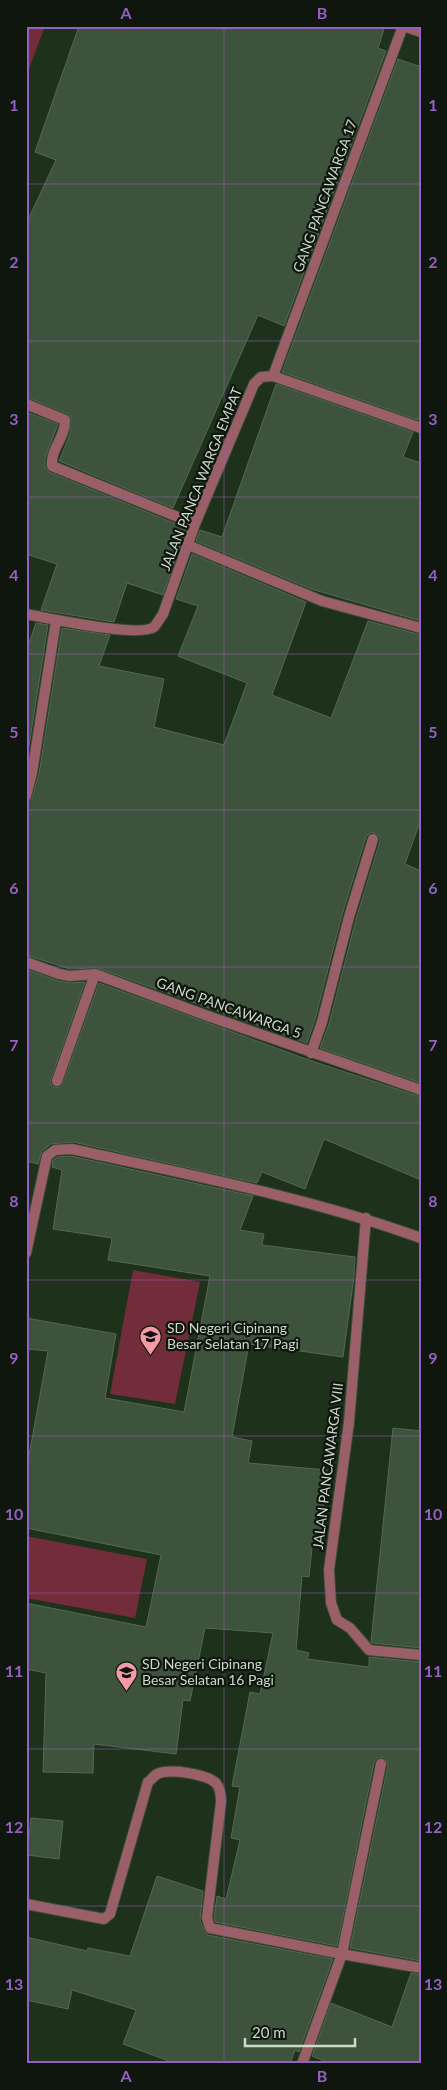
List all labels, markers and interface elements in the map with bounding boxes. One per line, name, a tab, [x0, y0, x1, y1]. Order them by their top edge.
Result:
text: A	[119, 3, 132, 22]
text: B	[317, 3, 327, 22]
text: 1	[9, 95, 19, 114]
text: 1	[428, 95, 438, 114]
street label: GANG PANCAWARGA 17	[289, 117, 360, 274]
text: 2	[9, 252, 19, 271]
text: 2	[428, 252, 438, 271]
street label: JALAN PANCA WARGA EMPAT	[156, 384, 245, 573]
text: 3	[9, 409, 19, 428]
text: 3	[428, 409, 438, 428]
text: 4	[9, 565, 19, 584]
text: 4	[428, 565, 438, 584]
text: 5	[9, 722, 19, 741]
text: 5	[428, 722, 438, 741]
text: 6	[9, 878, 19, 897]
text: 6	[428, 878, 438, 897]
street label: GANG PANCAWARGA 5	[154, 973, 304, 1042]
text: 7	[9, 1035, 19, 1054]
text: 7	[428, 1035, 438, 1054]
text: 8	[9, 1191, 19, 1210]
text: 8	[428, 1191, 438, 1210]
place label: SD Negeri Cipinang Besar Selatan 17 Pagi	[167, 1319, 299, 1352]
school or university icon: SD Negeri Cipinang Besar Selatan 17 Pagi	[139, 1324, 163, 1355]
text: 9	[9, 1348, 19, 1367]
text: 9	[428, 1348, 438, 1367]
street label: JALAN PANCAWARGA VIII	[309, 1382, 346, 1550]
text: 10	[5, 1504, 23, 1523]
text: 10	[424, 1504, 442, 1523]
place label: SD Negeri Cipinang Besar Selatan 16 Pagi	[142, 1655, 274, 1688]
school or university icon: SD Negeri Cipinang Besar Selatan 16 Pagi	[114, 1660, 138, 1691]
text: 11	[5, 1661, 23, 1680]
text: 11	[424, 1661, 442, 1680]
text: 12	[5, 1817, 23, 1836]
text: 12	[424, 1817, 442, 1836]
text: 13	[5, 1974, 23, 1993]
text: 13	[424, 1974, 442, 1993]
scale bar	[245, 2015, 354, 2047]
text: 20 m	[252, 2023, 286, 2041]
text: A	[119, 2066, 132, 2085]
text: B	[317, 2066, 327, 2085]

